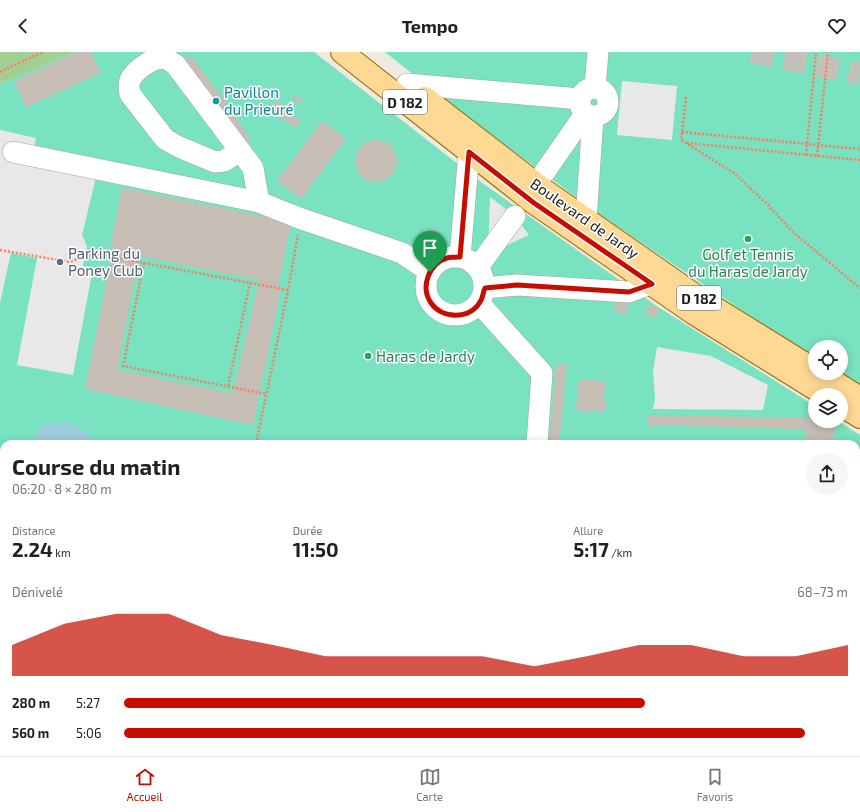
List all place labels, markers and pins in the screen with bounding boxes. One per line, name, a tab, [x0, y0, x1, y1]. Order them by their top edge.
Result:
place label: Pavillon du Prieuré	[224, 83, 294, 118]
marker: Pavillon du Prieuré	[211, 96, 221, 106]
pin	[413, 231, 447, 272]
marker: Golf et Tennis du Haras de Jardy	[743, 234, 753, 244]
place label: Parking du Poney Club	[68, 244, 143, 279]
place label: Golf et Tennis du Haras de Jardy	[688, 245, 808, 280]
marker: Parking du Poney Club	[55, 257, 65, 267]
place label: Haras de Jardy	[376, 347, 475, 365]
marker: Haras de Jardy	[363, 351, 373, 361]

